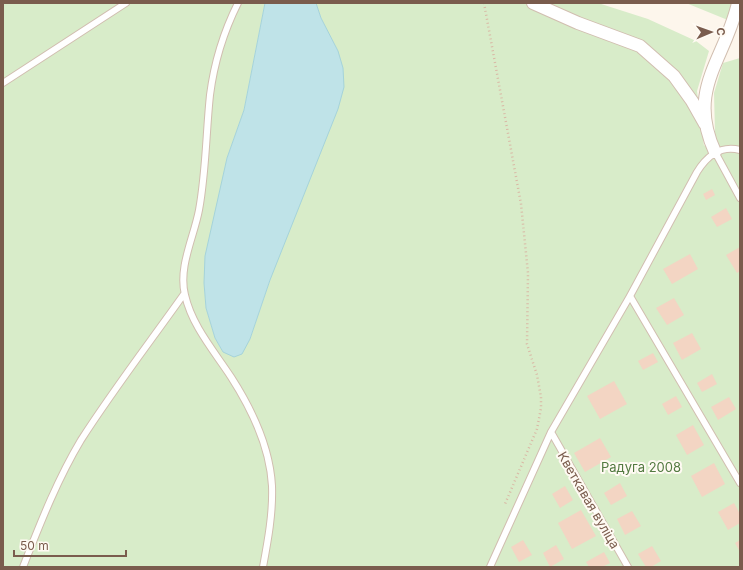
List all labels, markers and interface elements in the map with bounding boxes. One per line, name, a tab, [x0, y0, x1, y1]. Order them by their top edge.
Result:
north arrow	[691, 12, 731, 52]
text: С	[714, 27, 728, 36]
street label: Кветкавая вуліца	[555, 449, 623, 551]
park label: Радуга 2008	[601, 459, 681, 475]
scale bar	[14, 532, 126, 558]
text: 50 m	[20, 538, 49, 553]

